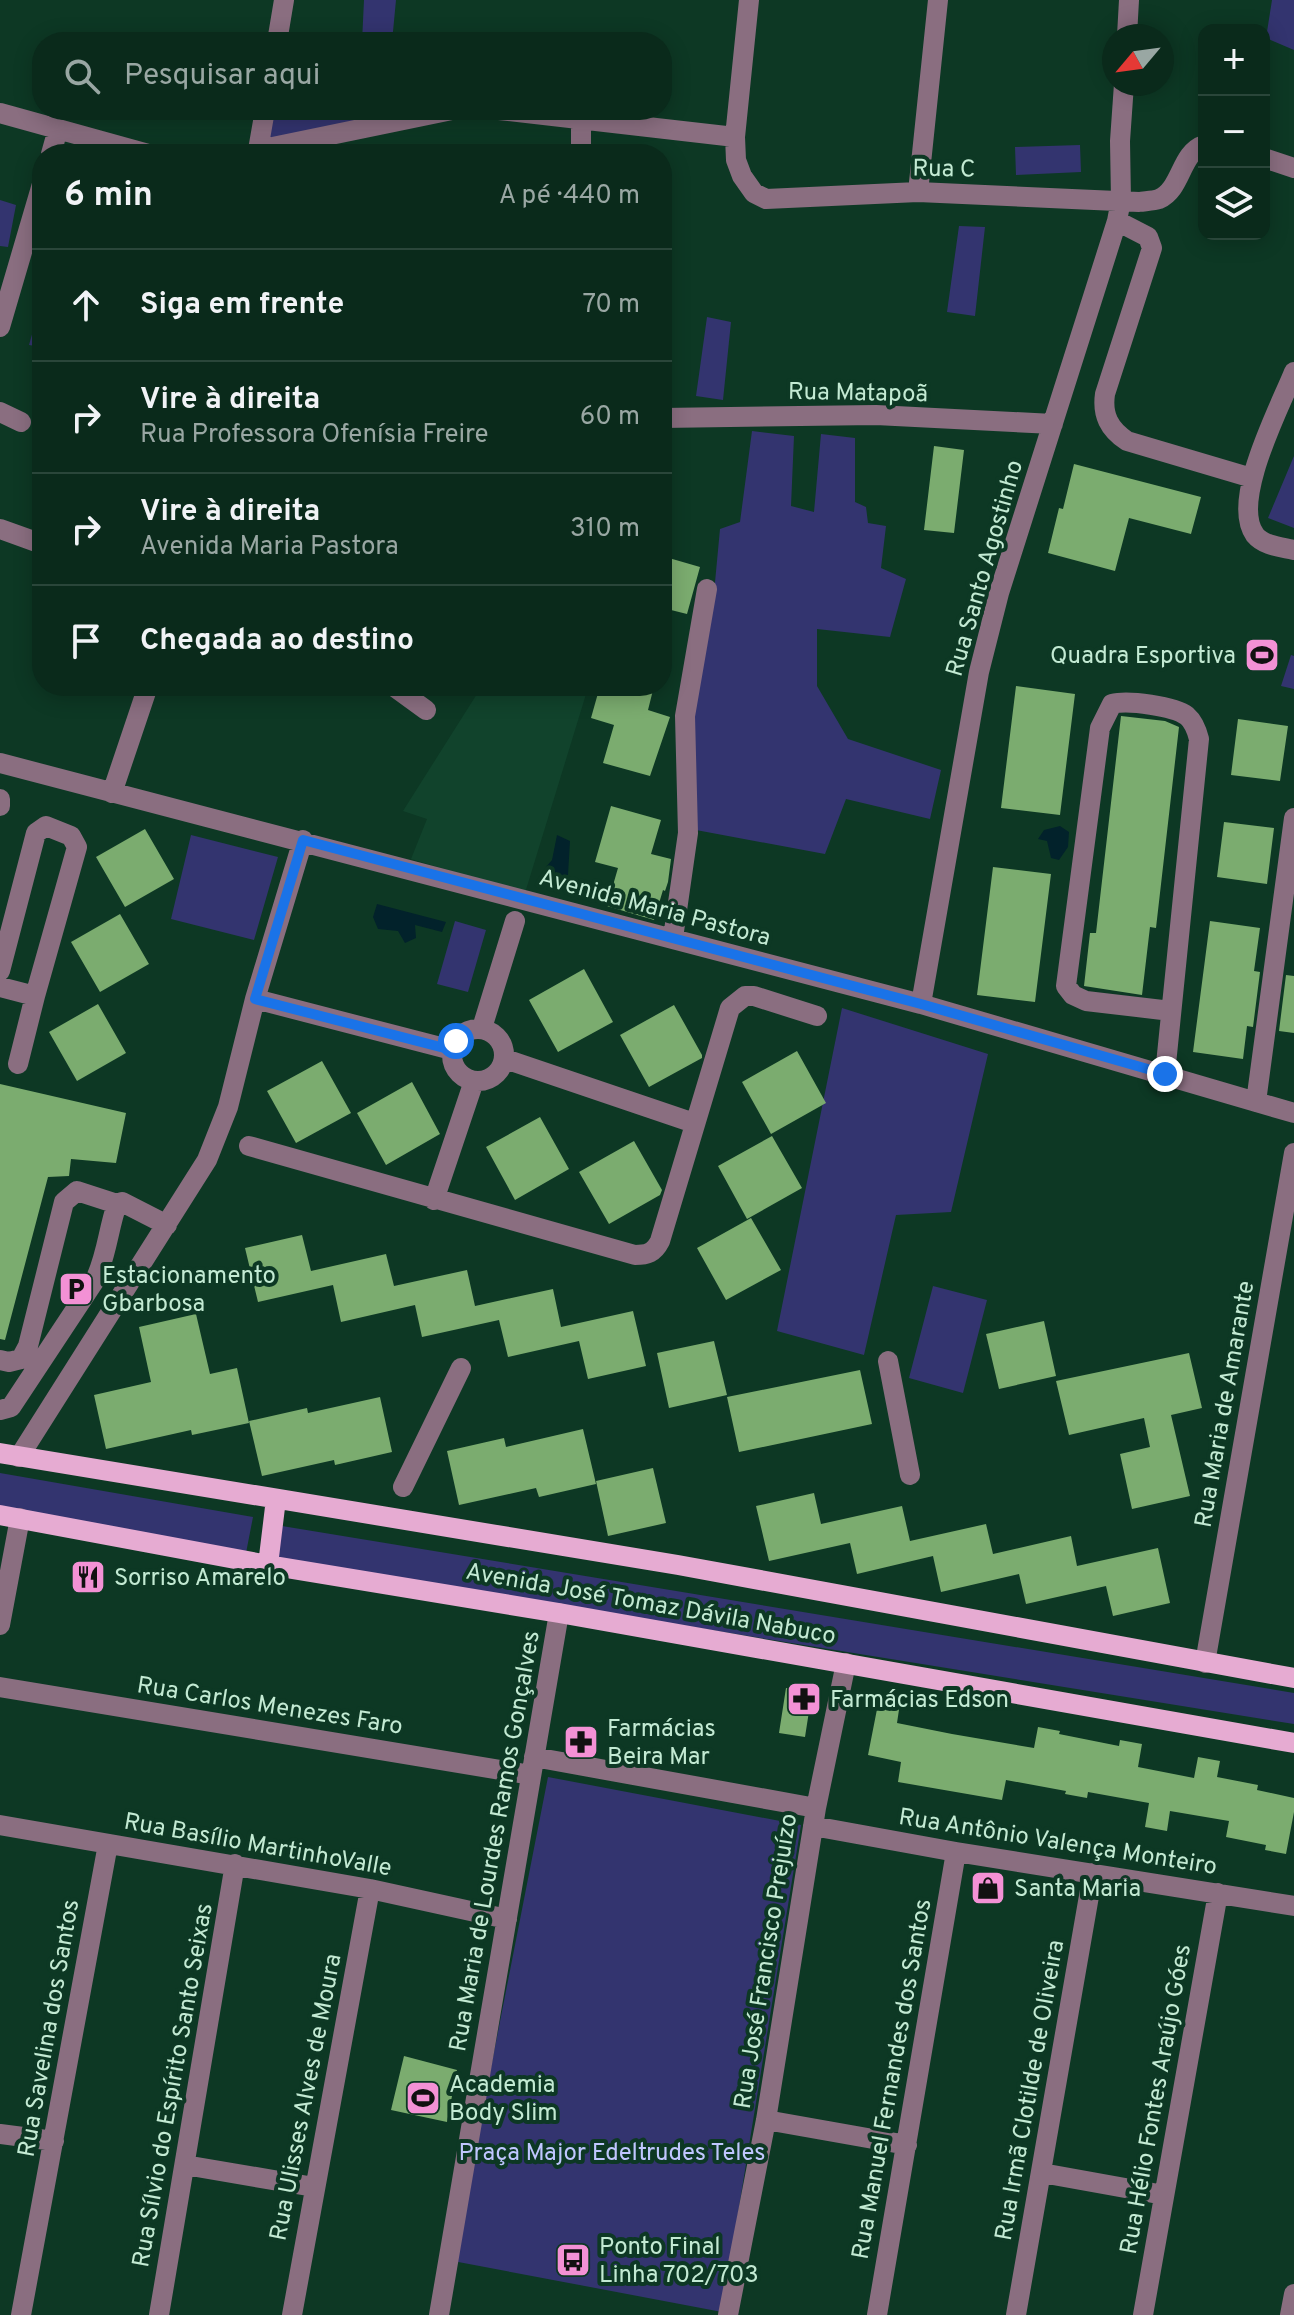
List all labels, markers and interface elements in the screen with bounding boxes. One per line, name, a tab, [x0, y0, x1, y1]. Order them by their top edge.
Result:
north arrow	[1102, 24, 1174, 96]
map controls	[1198, 24, 1270, 240]
button: +	[1198, 24, 1270, 96]
search box	[32, 32, 672, 120]
icon: search	[60, 54, 104, 98]
text: Pesquisar aqui	[124, 58, 320, 95]
button: −	[1198, 96, 1270, 168]
street label: Rua C	[912, 154, 976, 186]
button: layers	[1198, 168, 1270, 240]
text: 6 min	[64, 175, 153, 218]
text: A pé · 440 m	[499, 180, 640, 213]
icon: ahead	[64, 283, 108, 327]
text: Siga em frente	[140, 287, 344, 324]
text: 70 m	[582, 289, 640, 322]
street label: Rua Matapoã	[788, 378, 928, 410]
text: Vire à direita	[140, 382, 320, 419]
icon: right	[64, 395, 108, 439]
text: 60 m	[580, 401, 640, 434]
text: Rua Professora Ofenísia Freire	[140, 419, 488, 452]
street label: Rua Santo Agostinho	[941, 457, 1031, 680]
text: Vire à direita	[140, 494, 320, 531]
icon: right	[64, 507, 108, 551]
text: 310 m	[570, 513, 640, 546]
text: Avenida Maria Pastora	[140, 531, 399, 564]
icon: arrive	[64, 619, 108, 663]
text: Chegada ao destino	[140, 623, 414, 660]
sports icon: Quadra Esportiva	[1243, 636, 1281, 674]
place label: Quadra Esportiva	[1050, 642, 1236, 672]
street label: Avenida Maria Pastora	[535, 864, 774, 954]
route start	[438, 1023, 474, 1059]
route end	[1147, 1056, 1183, 1092]
place label: Estacionamento Gbarbosa	[102, 1262, 276, 1320]
parking icon: Estacionamento Gbarbosa	[57, 1270, 95, 1308]
street label: Rua Maria de Amarante	[1189, 1279, 1262, 1530]
restaurant icon: Sorriso Amarelo	[69, 1558, 107, 1596]
street label: Avenida José Tomaz Dávila Nabuco	[463, 1558, 838, 1652]
place label: Sorriso Amarelo	[114, 1564, 286, 1594]
street label: Rua Maria de Lourdes Ramos Gonçalves	[444, 1629, 548, 2054]
street label: Rua Carlos Menezes Faro	[135, 1671, 405, 1743]
pharmacy icon: Farmácias Edson	[785, 1680, 823, 1718]
place label: Farmácias Edson	[830, 1686, 1009, 1716]
place label: Farmácias Beira Mar	[607, 1715, 716, 1773]
pharmacy icon: Farmácias Beira Mar	[562, 1723, 600, 1761]
street label: Rua Antônio Valença Monteiro	[896, 1803, 1219, 1883]
street label: Rua Basílio MartinhoValle	[121, 1808, 394, 1884]
street label: Rua José Francisco Prejuízo	[729, 1811, 805, 2111]
shop icon: Santa Maria	[969, 1869, 1007, 1907]
place label: Santa Maria	[1014, 1875, 1141, 1905]
street label: Rua Savelina dos Santos	[13, 1897, 87, 2160]
street label: Rua Manuel Fernandes dos Santos	[846, 1897, 939, 2262]
street label: Rua Sílvio do Espírito Santo Seixas	[127, 1901, 221, 2270]
street label: Rua Irmã Clotilde de Oliveira	[990, 1938, 1072, 2243]
street label: Rua Hélio Fontes Araújo Góes	[1115, 1942, 1199, 2257]
street label: Rua Ulisses Alves de Moura	[264, 1951, 350, 2243]
place label: Academia Body Slim	[449, 2071, 558, 2129]
sports icon: Academia Body Slim	[404, 2079, 442, 2117]
park label: Praça Major Edeltrudes Teles	[458, 2139, 766, 2169]
place label: Ponto Final Linha 702/703	[599, 2233, 759, 2291]
bus stop icon: Ponto Final Linha 702/703	[554, 2241, 592, 2279]

